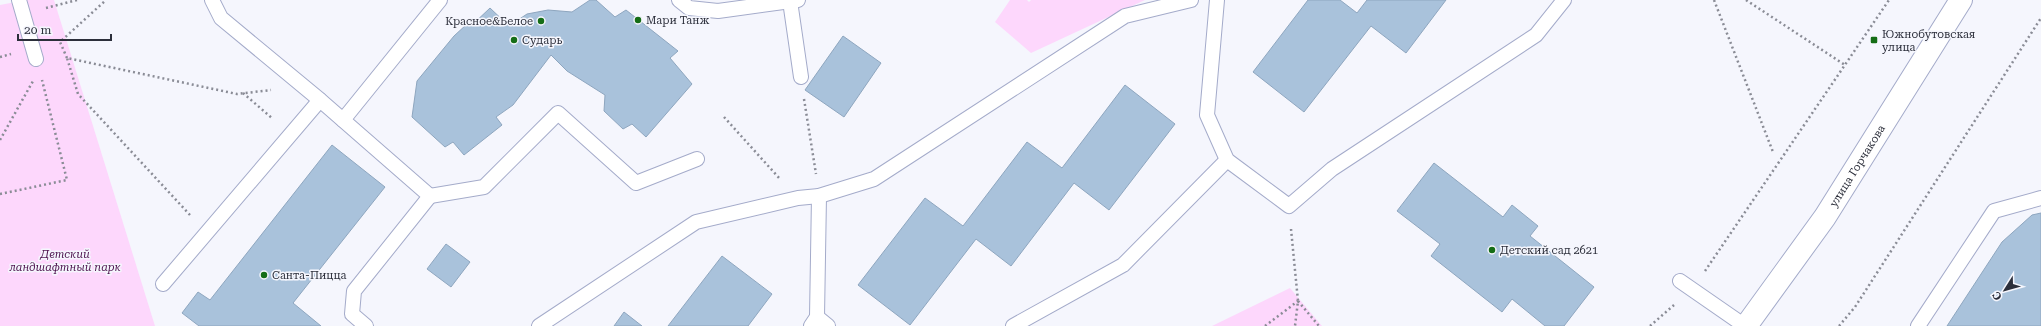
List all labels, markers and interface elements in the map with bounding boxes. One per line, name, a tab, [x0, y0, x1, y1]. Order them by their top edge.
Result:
place label: Мари Танж	[646, 14, 710, 27]
place label: Красное&Белое	[445, 15, 533, 28]
marker: Мари Танж	[633, 15, 643, 25]
scale bar	[18, 16, 111, 42]
marker: Красное&Белое	[536, 16, 546, 26]
text: 20 m	[24, 23, 51, 37]
place label: Южнобутовская улица	[1882, 28, 1975, 54]
place label: Сударь	[522, 34, 562, 47]
marker: Сударь	[509, 35, 519, 45]
marker: Южнобутовская улица	[1869, 35, 1879, 45]
street label: улица Горчакова	[1827, 122, 1888, 209]
place label: Детский сад 2621	[1500, 244, 1598, 257]
marker: Детский сад 2621	[1487, 245, 1497, 255]
park label: Детский ландшафтный парк	[8, 248, 121, 274]
place label: Санта-Пицца	[272, 269, 346, 282]
marker: Санта-Пицца	[259, 270, 269, 280]
north arrow	[1985, 270, 2025, 310]
text: С	[1990, 288, 2005, 303]

